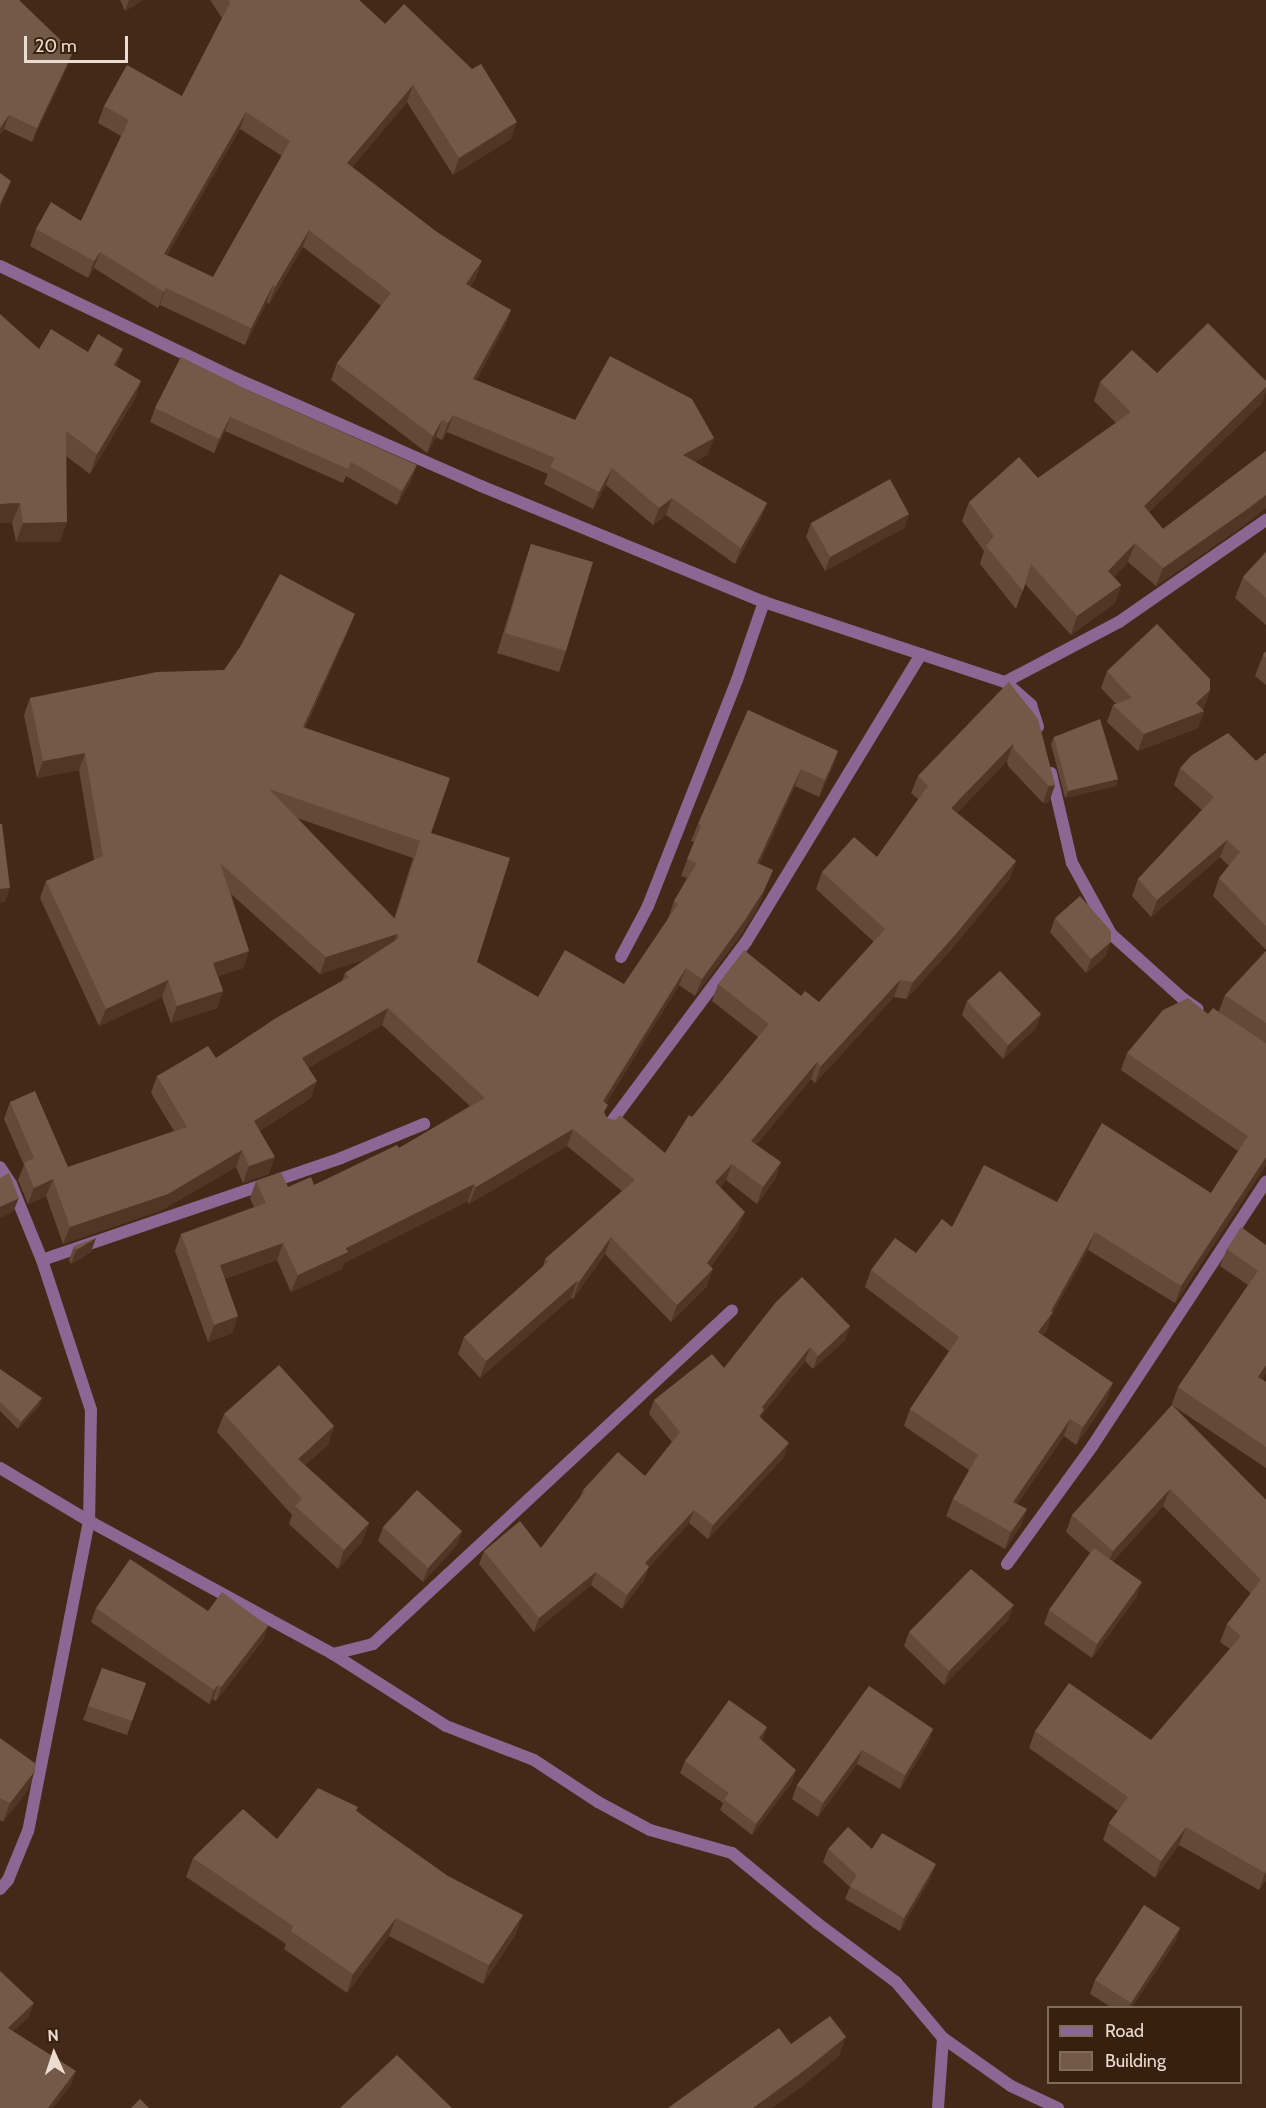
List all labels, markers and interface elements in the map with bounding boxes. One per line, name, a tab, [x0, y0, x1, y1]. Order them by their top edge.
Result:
scale bar	[27, 24, 130, 62]
text: 20 m	[35, 35, 77, 57]
legend	[1047, 2006, 1242, 2084]
text: Road	[1105, 2020, 1144, 2042]
north arrow	[24, 2024, 84, 2084]
text: N	[47, 2026, 59, 2045]
text: Building	[1105, 2050, 1166, 2072]

